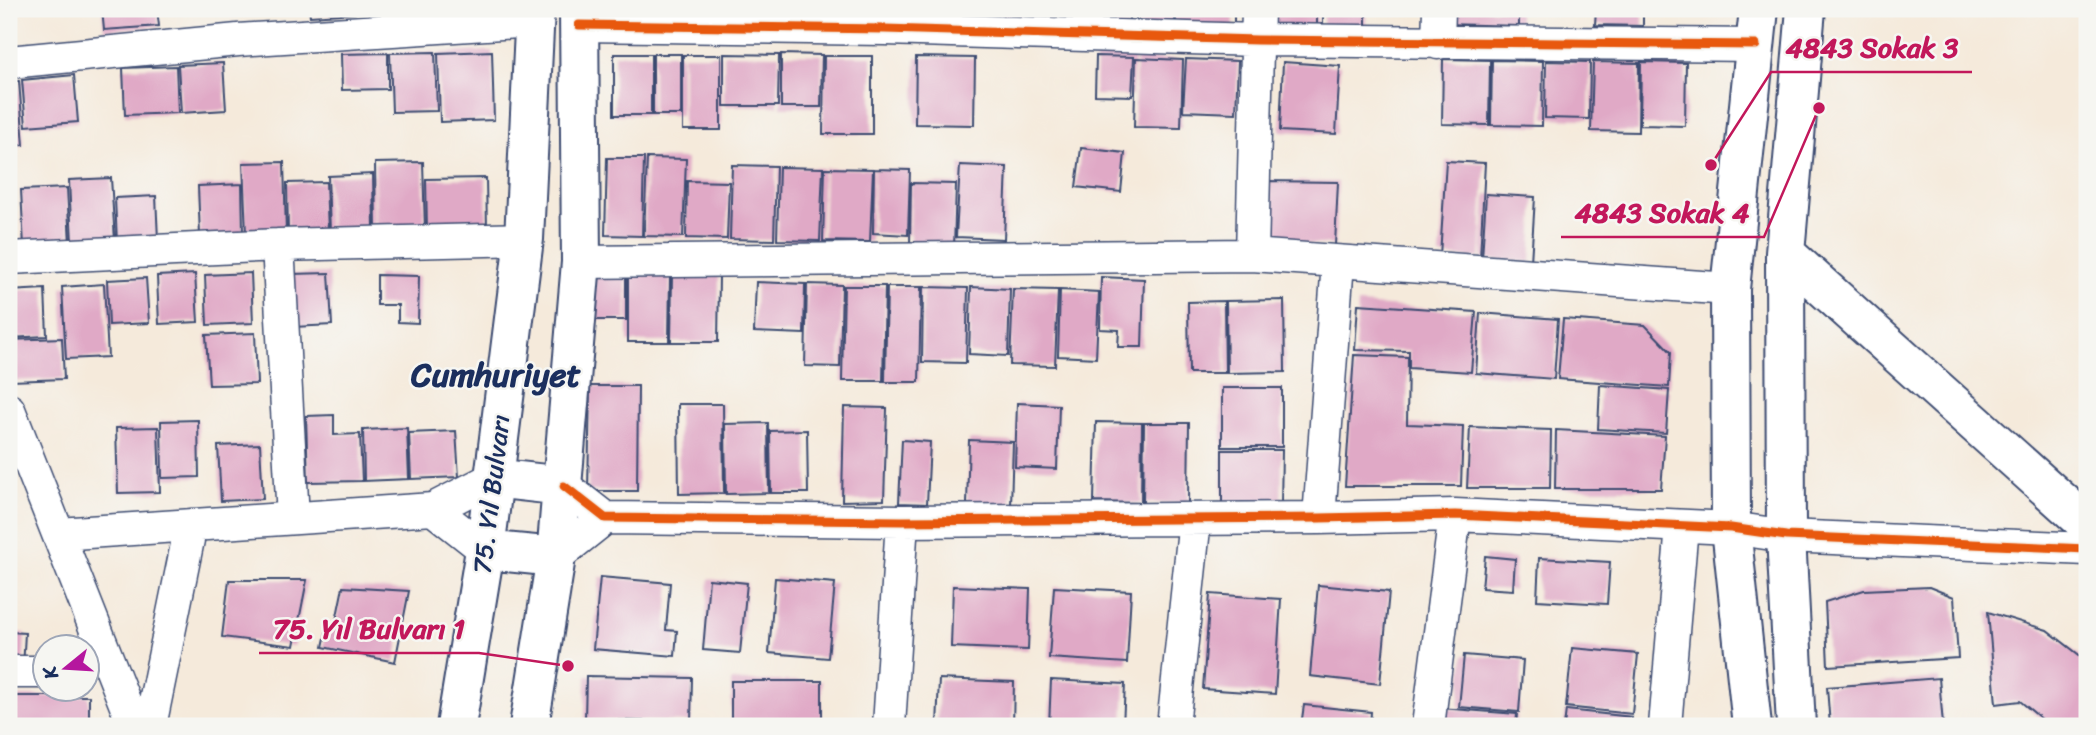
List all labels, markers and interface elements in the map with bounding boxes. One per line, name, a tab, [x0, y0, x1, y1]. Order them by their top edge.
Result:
callout: 4843 Sokak 3	[1771, 23, 1972, 72]
text: 4843 Sokak 3	[1786, 23, 1959, 72]
callout: 4843 Sokak 4	[1561, 188, 1764, 237]
text: 4843 Sokak 4	[1575, 188, 1750, 237]
district label: Cumhuriyet	[410, 346, 581, 404]
street label: 75. Yıl Bulvarı	[458, 412, 524, 576]
callout: 75. Yıl Bulvarı 1	[259, 604, 479, 653]
text: 75. Yıl Bulvarı 1	[273, 604, 465, 653]
north arrow	[32, 634, 102, 704]
text: K	[32, 661, 68, 685]

